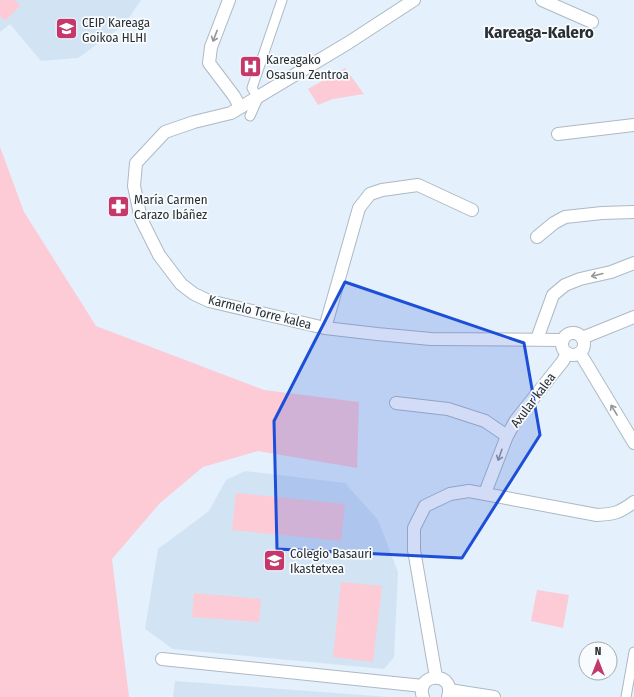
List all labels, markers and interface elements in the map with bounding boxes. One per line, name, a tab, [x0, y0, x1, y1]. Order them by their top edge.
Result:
place label: CEIP Kareaga Goikoa HLHI	[82, 15, 150, 45]
school or university icon: CEIP Kareaga Goikoa HLHI	[53, 16, 79, 42]
district label: Kareaga-Kalero	[484, 22, 594, 43]
one-way arrow	[210, 30, 218, 42]
place label: Kareagako Osasun Zentroa	[266, 52, 349, 82]
hospital icon: Kareagako Osasun Zentroa	[238, 53, 264, 79]
place label: María Carmen Carazo Ibáñez	[134, 192, 208, 222]
pharmacy icon: María Carmen Carazo Ibáñez	[105, 193, 131, 219]
one-way arrow	[591, 272, 604, 279]
street label: Karmelo Torre kalea	[207, 292, 313, 332]
street label: Axular kalea	[508, 370, 558, 430]
one-way arrow	[610, 405, 618, 416]
one-way arrow	[496, 449, 504, 461]
place label: Colegio Basauri Ikastetxea	[290, 546, 372, 576]
school or university icon: Colegio Basauri Ikastetxea	[262, 547, 288, 573]
north arrow	[578, 641, 618, 681]
text: N	[595, 645, 601, 658]

